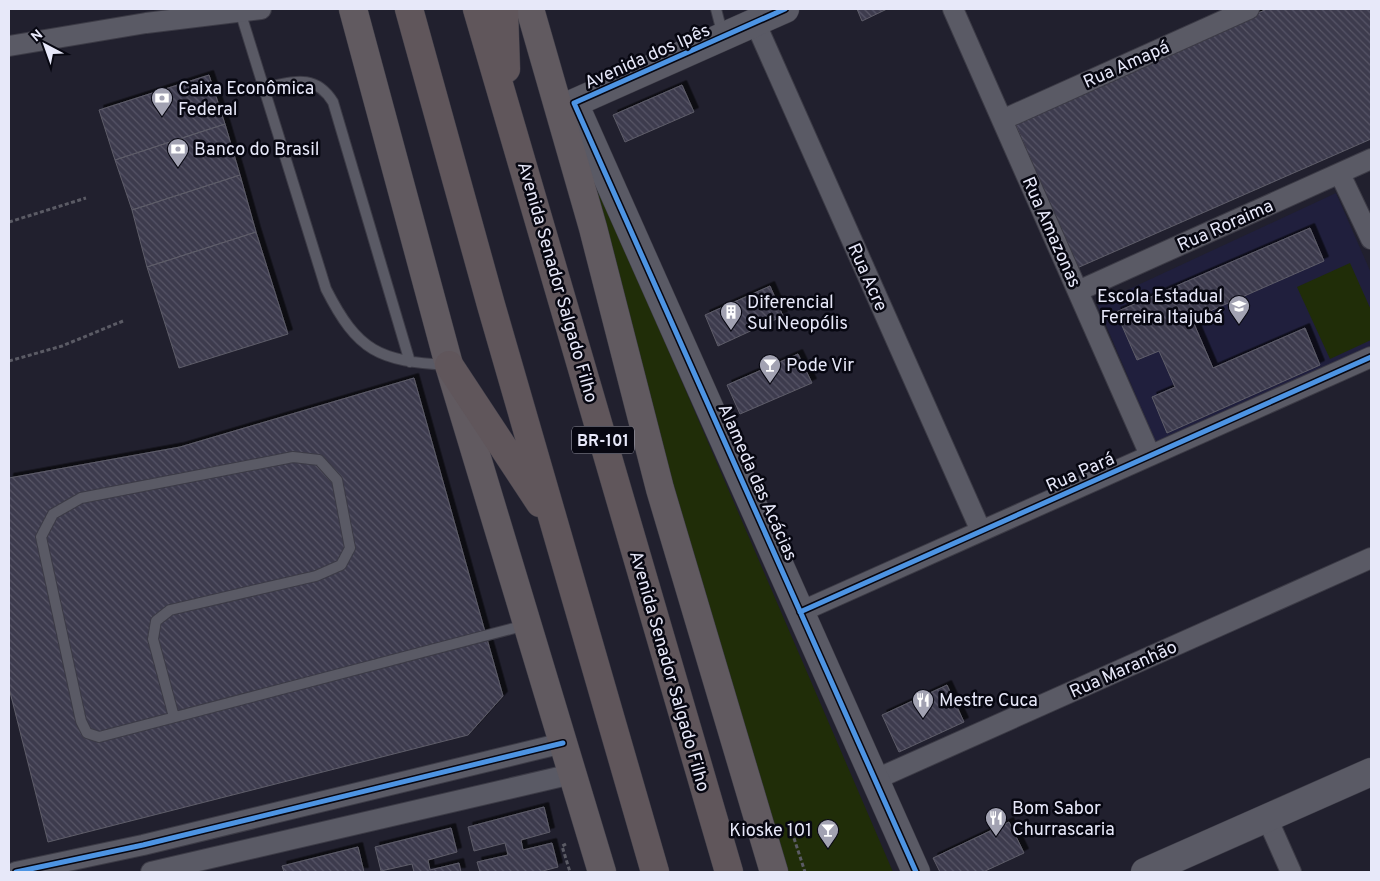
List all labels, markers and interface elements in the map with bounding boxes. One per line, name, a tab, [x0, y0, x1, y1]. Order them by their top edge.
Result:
street label: Avenida dos Ipês	[581, 19, 714, 95]
north arrow	[20, 20, 70, 70]
text: N	[28, 27, 47, 46]
street label: Rua Amapá	[1080, 36, 1173, 95]
place label: Caixa Econômica Federal	[178, 78, 314, 122]
bank icon: Caixa Econômica Federal	[150, 86, 174, 117]
bank icon: Banco do Brasil	[166, 137, 190, 168]
place label: Banco do Brasil	[194, 139, 320, 162]
street label: Avenida Senador Salgado Filho	[511, 159, 602, 406]
street label: Rua Amazonas	[1016, 174, 1085, 292]
street label: Rua Roraima	[1174, 195, 1277, 258]
street label: Rua Acre	[841, 240, 892, 315]
place label: Escola Estadual Ferreira Itajubá	[1097, 286, 1223, 330]
place label: Diferencial Sul Neopólis	[747, 292, 848, 336]
school or university icon: Escola Estadual Ferreira Itajubá	[1227, 294, 1251, 325]
building icon: Diferencial Sul Neopólis	[719, 300, 743, 331]
bar icon: Pode Vir	[758, 353, 782, 384]
place label: Pode Vir	[786, 355, 854, 378]
street label: Alameda das Acácias	[712, 401, 802, 565]
road number: BR-101	[572, 426, 634, 454]
street label: Rua Pará	[1043, 448, 1119, 499]
street label: Avenida Senador Salgado Filho	[623, 548, 714, 795]
street label: Rua Maranhão	[1066, 636, 1181, 704]
restaurant icon: Mestre Cuca	[911, 688, 935, 719]
place label: Mestre Cuca	[939, 690, 1038, 713]
place label: Bom Sabor Churrascaria	[1012, 798, 1115, 842]
restaurant icon: Bom Sabor Churrascaria	[984, 806, 1008, 837]
bar icon: Kioske 101	[816, 818, 840, 849]
place label: Kioske 101	[729, 820, 812, 843]

